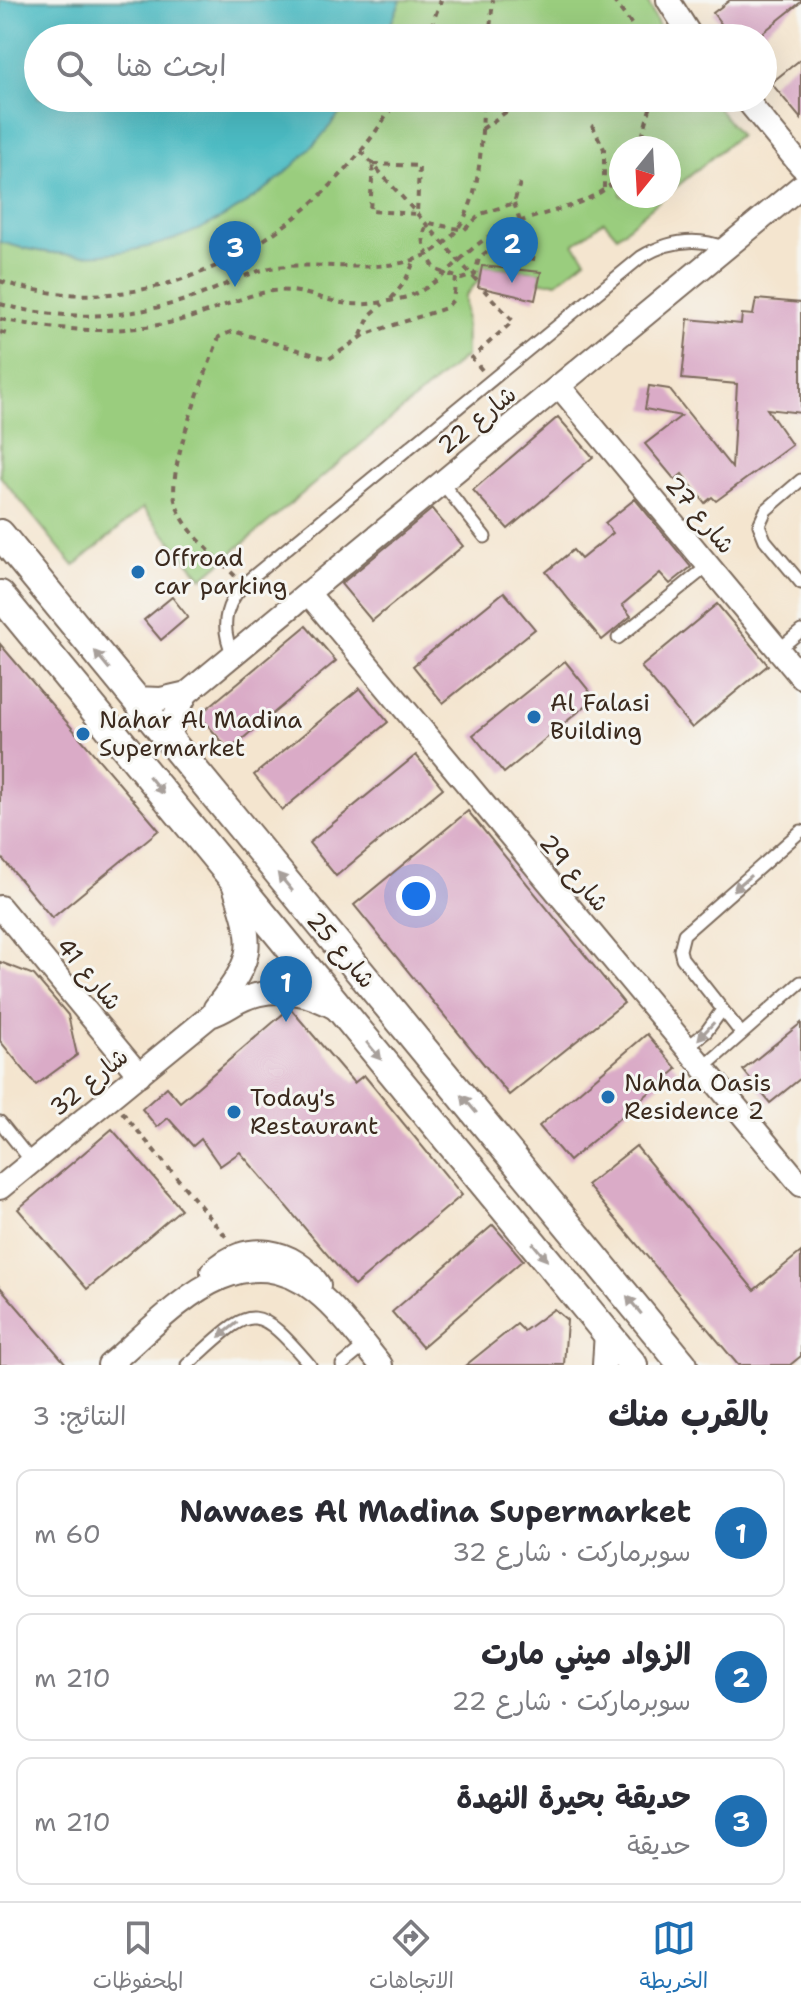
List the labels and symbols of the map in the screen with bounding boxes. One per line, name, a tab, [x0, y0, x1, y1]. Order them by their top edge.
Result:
north arrow	[609, 136, 681, 208]
pin: 2	[486, 217, 538, 283]
pin: 3	[209, 221, 261, 287]
street label: شارع 22	[431, 378, 524, 462]
street label: شارع 27	[657, 469, 742, 561]
place label: Offroad car parking	[154, 542, 287, 602]
marker: Offroad car parking	[129, 563, 147, 581]
one-way arrow	[94, 650, 111, 670]
place label: Al Falasi Building	[550, 687, 650, 747]
place label: Nahar Al Madina Supermarket	[99, 704, 302, 764]
marker: Al Falasi Building	[525, 708, 543, 726]
marker: Nahar Al Madina Supermarket	[74, 725, 92, 743]
one-way arrow	[147, 775, 164, 795]
street label: شارع 29	[531, 827, 616, 919]
one-way arrow	[277, 872, 294, 892]
one-way arrow	[733, 874, 753, 891]
your location	[396, 876, 436, 916]
street label: شارع 25	[299, 905, 383, 996]
street label: شارع 41	[48, 931, 129, 1018]
pin: 1	[260, 956, 312, 1022]
one-way arrow	[698, 1021, 716, 1040]
street label: شارع 32	[43, 1041, 136, 1124]
one-way arrow	[365, 1041, 382, 1061]
place label: Nahda Oasis Residence 2	[624, 1067, 772, 1127]
place label: Today's Restaurant	[250, 1082, 378, 1142]
marker: Nahda Oasis Residence 2	[599, 1088, 617, 1106]
one-way arrow	[461, 1094, 477, 1114]
marker: Today's Restaurant	[225, 1103, 243, 1121]
one-way arrow	[531, 1241, 548, 1261]
one-way arrow	[626, 1295, 643, 1315]
one-way arrow	[218, 1322, 238, 1338]

